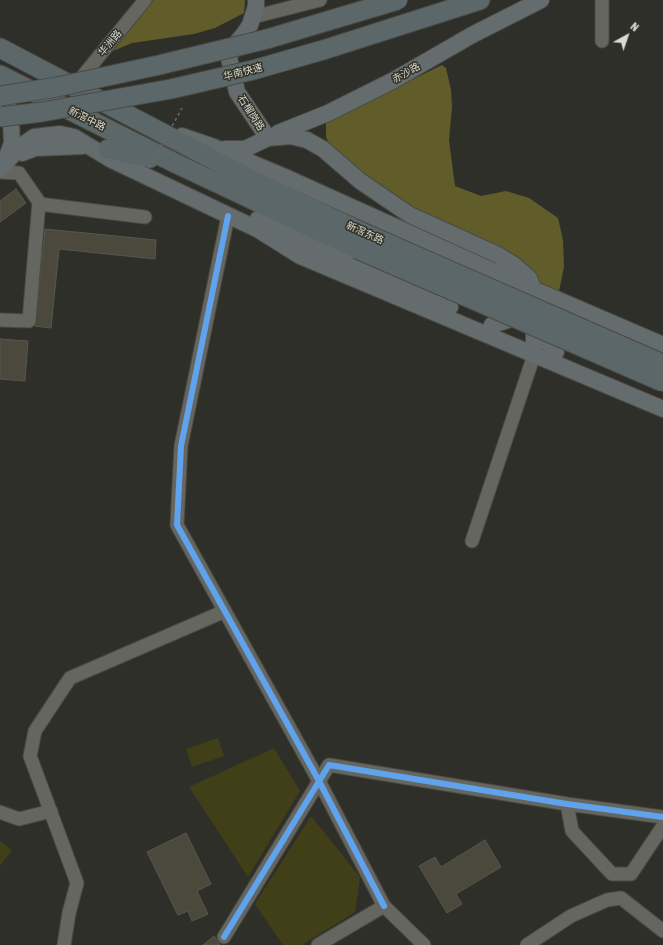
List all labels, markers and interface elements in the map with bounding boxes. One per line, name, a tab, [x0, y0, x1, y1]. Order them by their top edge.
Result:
north arrow	[607, 16, 647, 56]
text: N	[628, 20, 641, 33]
street label: 华洲路	[96, 28, 124, 58]
street label: 赤沙路	[390, 60, 422, 86]
street label: 华南快速	[222, 61, 264, 83]
street label: 石榴岗路	[235, 93, 267, 133]
street label: 新滘中路	[66, 105, 108, 133]
street label: 新滘东路	[344, 219, 386, 247]

